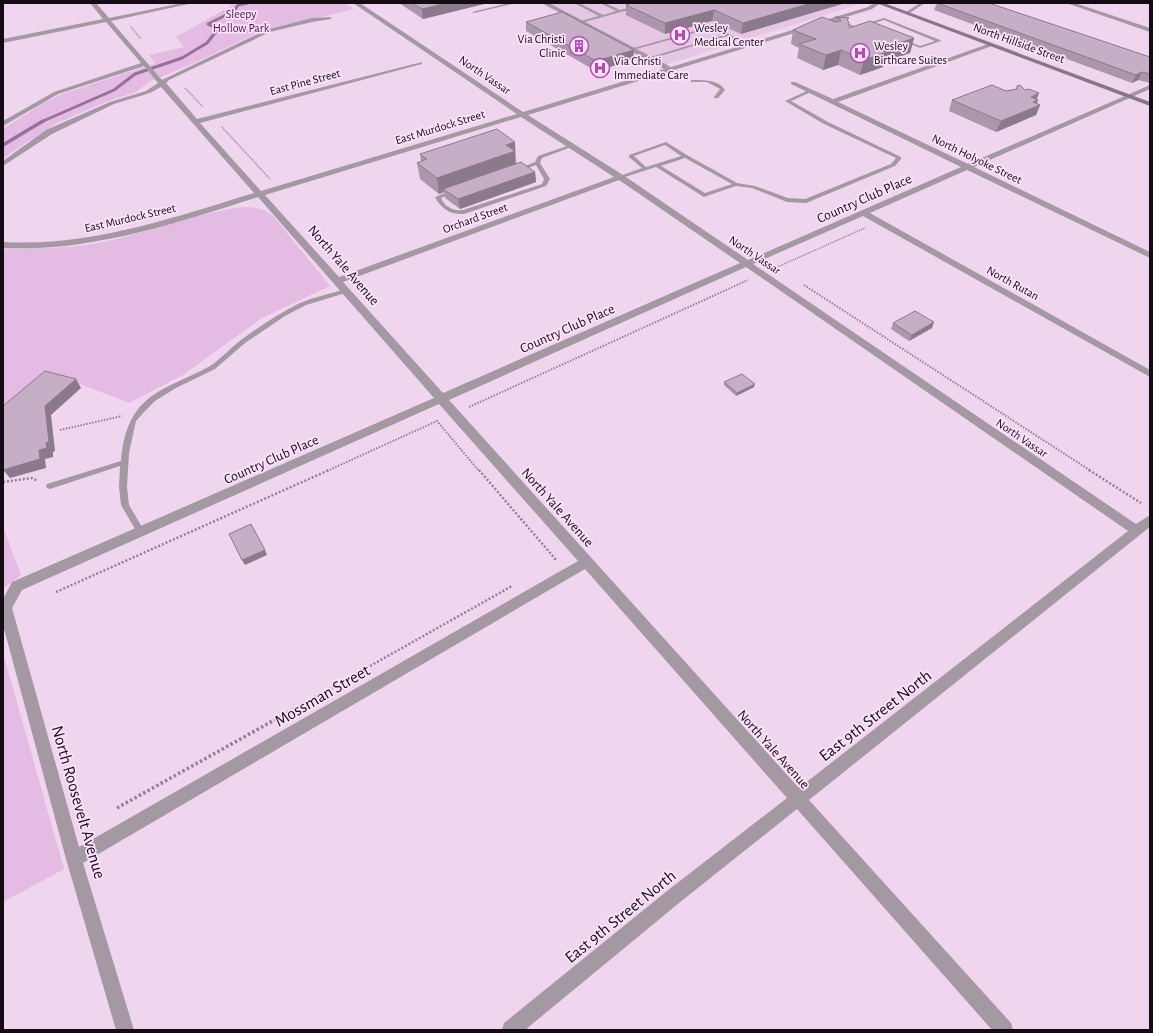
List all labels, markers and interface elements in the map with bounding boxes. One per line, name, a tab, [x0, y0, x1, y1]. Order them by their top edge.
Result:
park label: Sleepy Hollow Park	[213, 8, 270, 34]
street label: North Hillside Street	[972, 21, 1066, 65]
place label: Wesley Medical Center	[694, 22, 764, 48]
hospital icon: Wesley Medical Center	[669, 24, 691, 46]
place label: Via Christi Clinic	[517, 33, 565, 59]
building icon: Via Christi Clinic	[568, 35, 590, 57]
place label: Wesley Birthcare Suites	[874, 40, 947, 66]
hospital icon: Wesley Birthcare Suites	[849, 42, 871, 64]
street label: North Vassar	[457, 53, 513, 97]
place label: Via Christi Immediate Care	[614, 55, 689, 81]
hospital icon: Via Christi Immediate Care	[589, 57, 611, 79]
street label: East Pine Street	[268, 67, 342, 97]
street label: East Murdock Street	[394, 108, 486, 146]
street label: North Holyoke Street	[930, 132, 1024, 187]
street label: Country Club Place	[815, 172, 914, 226]
street label: Orchard Street	[441, 201, 509, 235]
street label: East Murdock Street	[83, 202, 177, 234]
street label: North Yale Avenue	[305, 223, 382, 308]
street label: North Vassar	[727, 233, 783, 277]
street label: North Rutan	[985, 264, 1041, 302]
street label: Country Club Place	[518, 302, 617, 356]
street label: North Vassar	[994, 416, 1050, 460]
street label: Country Club Place	[222, 433, 321, 487]
street label: North Yale Avenue	[518, 466, 596, 550]
street label: Mossman Street	[272, 661, 373, 730]
street label: East 9th Street North	[816, 666, 935, 764]
street label: North Yale Avenue	[734, 708, 812, 792]
street label: North Roosevelt Avenue	[49, 724, 109, 881]
street label: East 9th Street North	[562, 867, 679, 966]

